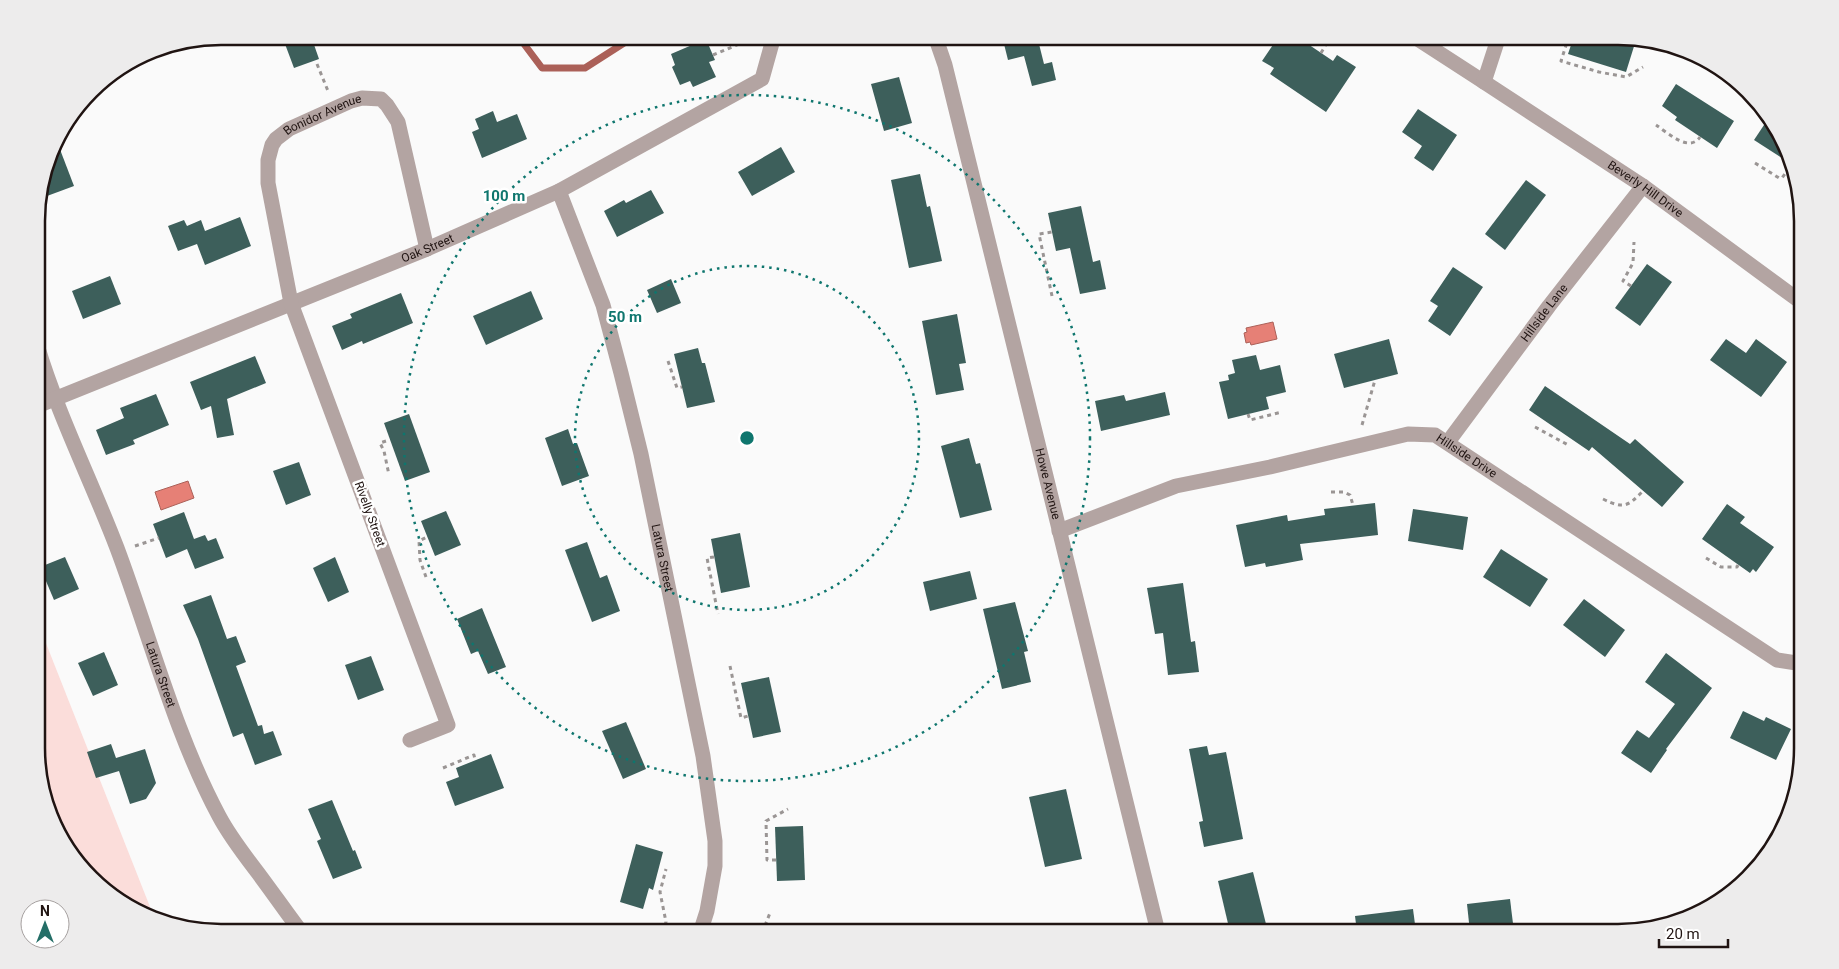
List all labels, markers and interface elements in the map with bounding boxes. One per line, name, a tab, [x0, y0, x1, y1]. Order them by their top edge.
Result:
street label: Bonidor Avenue	[280, 91, 363, 138]
street label: Beverly Hill Drive	[1605, 158, 1686, 220]
text: 100 m	[483, 187, 525, 205]
street label: Oak Street	[399, 231, 456, 266]
street label: Hillside Lane	[1518, 281, 1570, 344]
text: 50 m	[608, 308, 642, 326]
centre of rings	[738, 429, 756, 447]
street label: Hillside Drive	[1434, 431, 1500, 481]
street label: Howe Avenue	[1032, 447, 1063, 521]
street label: Rivelly Street	[352, 479, 388, 549]
street label: Latura Street	[649, 523, 676, 593]
street label: Latura Street	[143, 640, 178, 709]
north arrow	[20, 899, 70, 949]
text: N	[40, 903, 50, 919]
scale bar	[1659, 916, 1728, 948]
text: 20 m	[1666, 925, 1700, 943]

